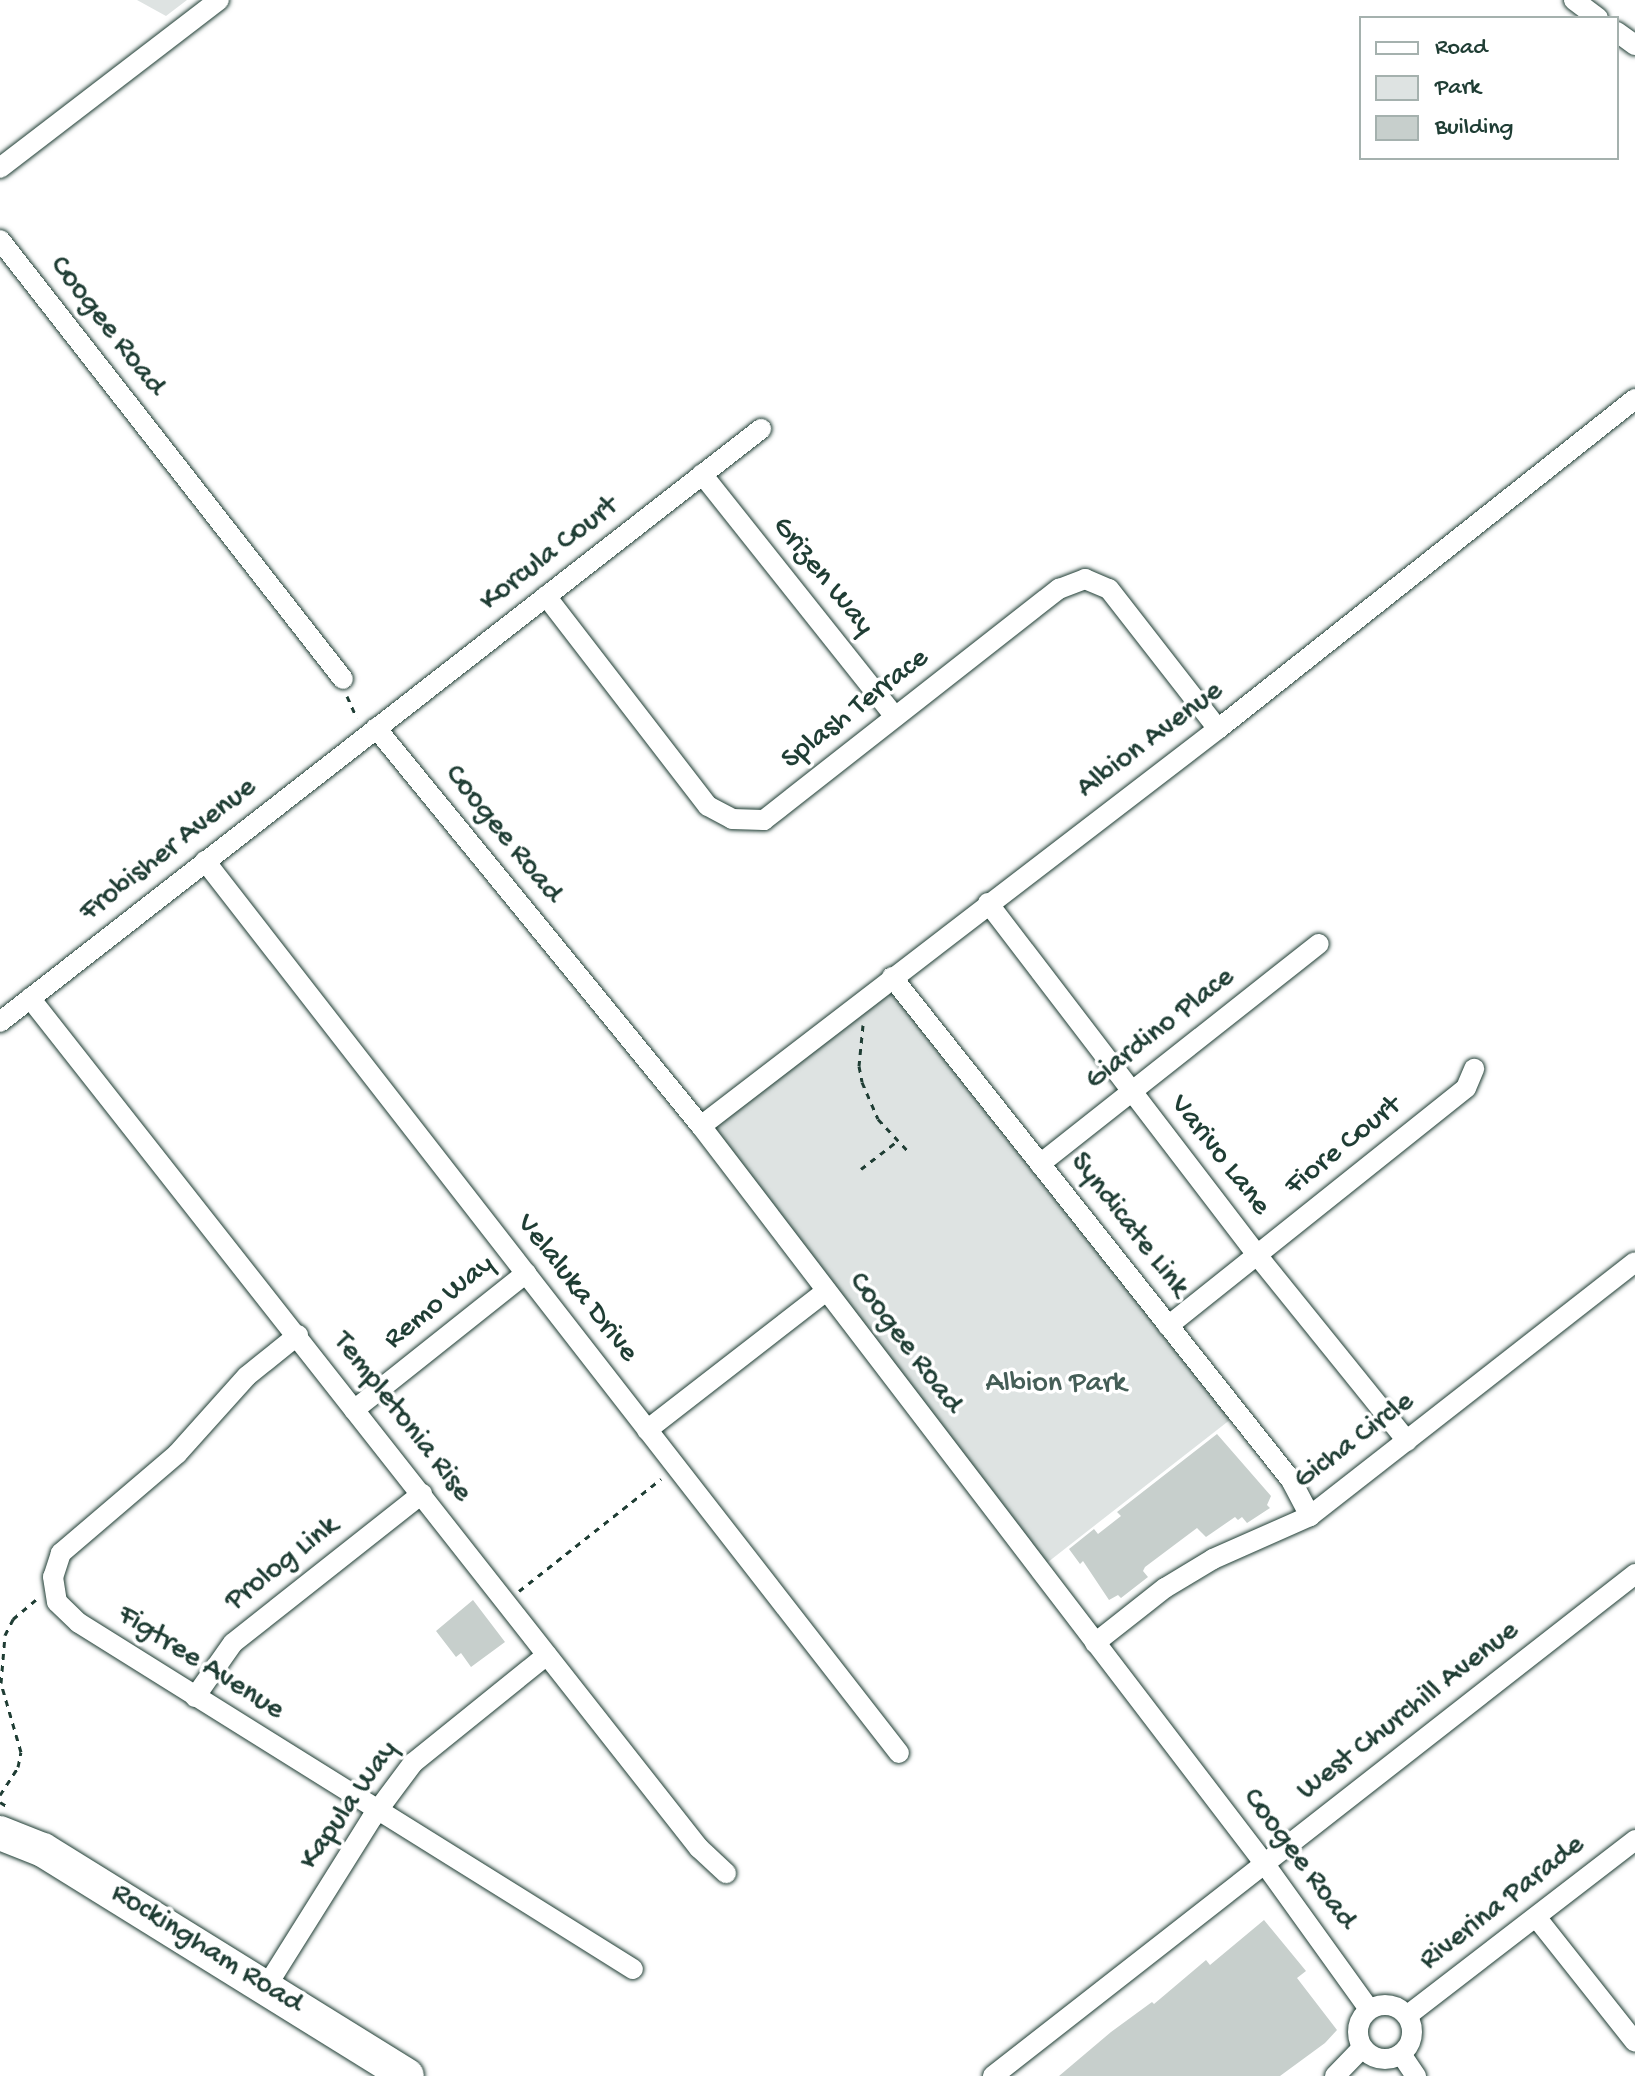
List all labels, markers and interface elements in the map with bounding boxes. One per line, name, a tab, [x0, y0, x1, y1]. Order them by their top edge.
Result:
legend	[1359, 16, 1619, 160]
text: Road	[1435, 34, 1487, 63]
text: Park	[1435, 74, 1481, 103]
text: Building	[1435, 114, 1513, 143]
street label: Coogee Road	[40, 250, 172, 404]
street label: Korcula Court	[473, 490, 627, 620]
street label: Grizen Way	[763, 510, 881, 644]
street label: Splash Terrace	[775, 641, 937, 779]
street label: Albion Avenue	[1071, 674, 1231, 808]
street label: Coogee Road	[435, 758, 569, 912]
street label: Frobisher Avenue	[73, 771, 265, 931]
street label: Giardino Place	[1079, 961, 1243, 1099]
street label: Varivo Lane	[1161, 1088, 1277, 1224]
street label: Fiore Court	[1278, 1089, 1410, 1205]
street label: Syndicate Link	[1060, 1146, 1196, 1306]
street label: Velaluka Drive	[507, 1208, 645, 1370]
street label: Remo Way	[377, 1247, 503, 1359]
street label: Coogee Road	[839, 1266, 969, 1422]
street label: Templetonia Rise	[323, 1326, 479, 1510]
park label: Albion Park	[986, 1367, 1126, 1403]
street label: Gicha Circle	[1288, 1385, 1422, 1499]
street label: Prolog Link	[219, 1510, 347, 1620]
street label: Figtree Avenue	[110, 1598, 290, 1730]
street label: West Churchill Avenue	[1291, 1614, 1527, 1810]
street label: Kapula Way	[292, 1735, 408, 1877]
street label: Coogee Road	[1233, 1782, 1363, 1938]
street label: Riverina Parade	[1413, 1828, 1593, 1980]
street label: Rockingham Road	[103, 1877, 309, 2023]

